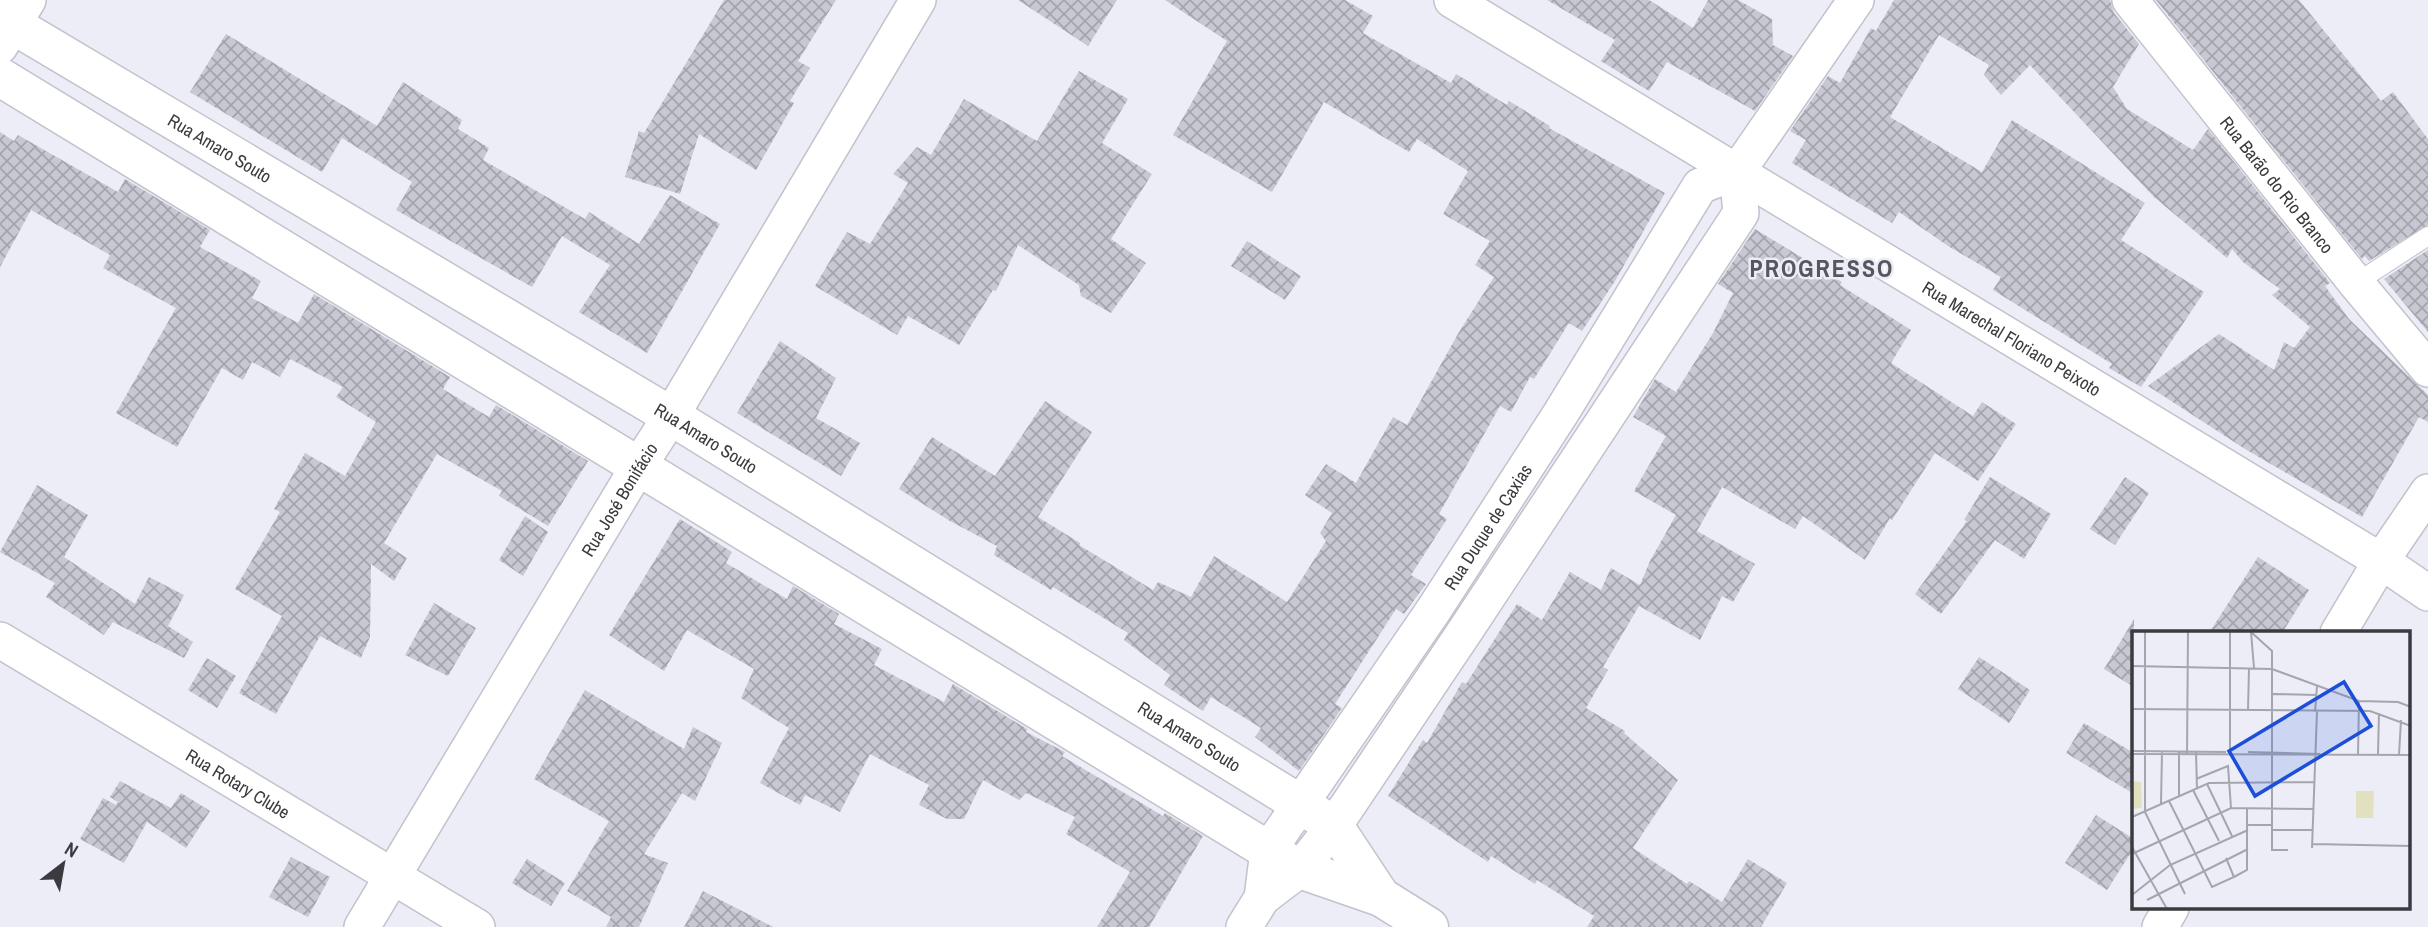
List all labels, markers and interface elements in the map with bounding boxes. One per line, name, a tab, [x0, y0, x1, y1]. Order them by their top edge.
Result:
street label: Rua Amaro Souto	[164, 107, 277, 188]
street label: Rua Barão do Rio Branco	[2215, 110, 2340, 258]
district label: PROGRESSO	[1750, 252, 1894, 284]
street label: Rua Marechal Floriano Peixoto	[1918, 275, 2106, 402]
street label: Rua Amaro Souto	[650, 397, 762, 479]
street label: Rua José Bonifácio	[575, 438, 663, 561]
street label: Rua Duque de Caxias	[1438, 459, 1537, 595]
inset map	[2132, 631, 2410, 909]
street label: Rua Amaro Souto	[1133, 695, 1246, 777]
street label: Rua Rotary Clube	[181, 742, 295, 824]
north arrow	[28, 829, 98, 899]
text: N	[60, 835, 83, 863]

